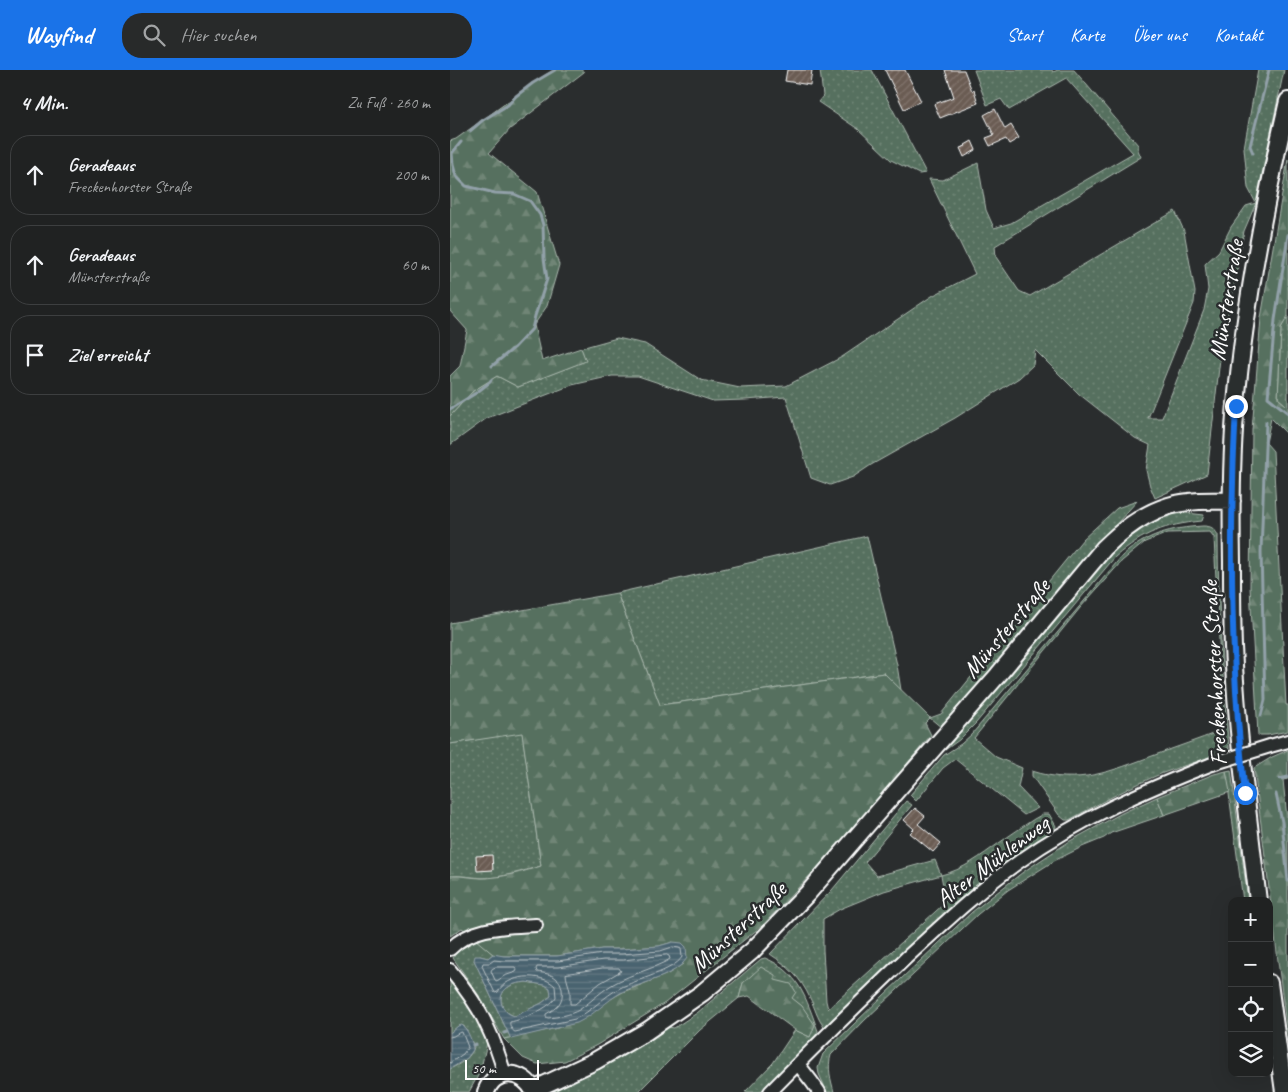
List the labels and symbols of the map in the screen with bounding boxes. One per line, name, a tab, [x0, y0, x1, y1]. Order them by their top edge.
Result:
street label: Münsterstraße	[1202, 236, 1251, 362]
route end	[1225, 395, 1248, 418]
street label: Münsterstraße	[956, 570, 1058, 684]
street label: Freckenhorster Straße	[1194, 578, 1234, 766]
route start	[1234, 782, 1257, 805]
street label: Alter Mühlenweg	[929, 807, 1057, 914]
street label: Münsterstraße	[683, 873, 794, 979]
scale bar	[465, 1057, 539, 1080]

